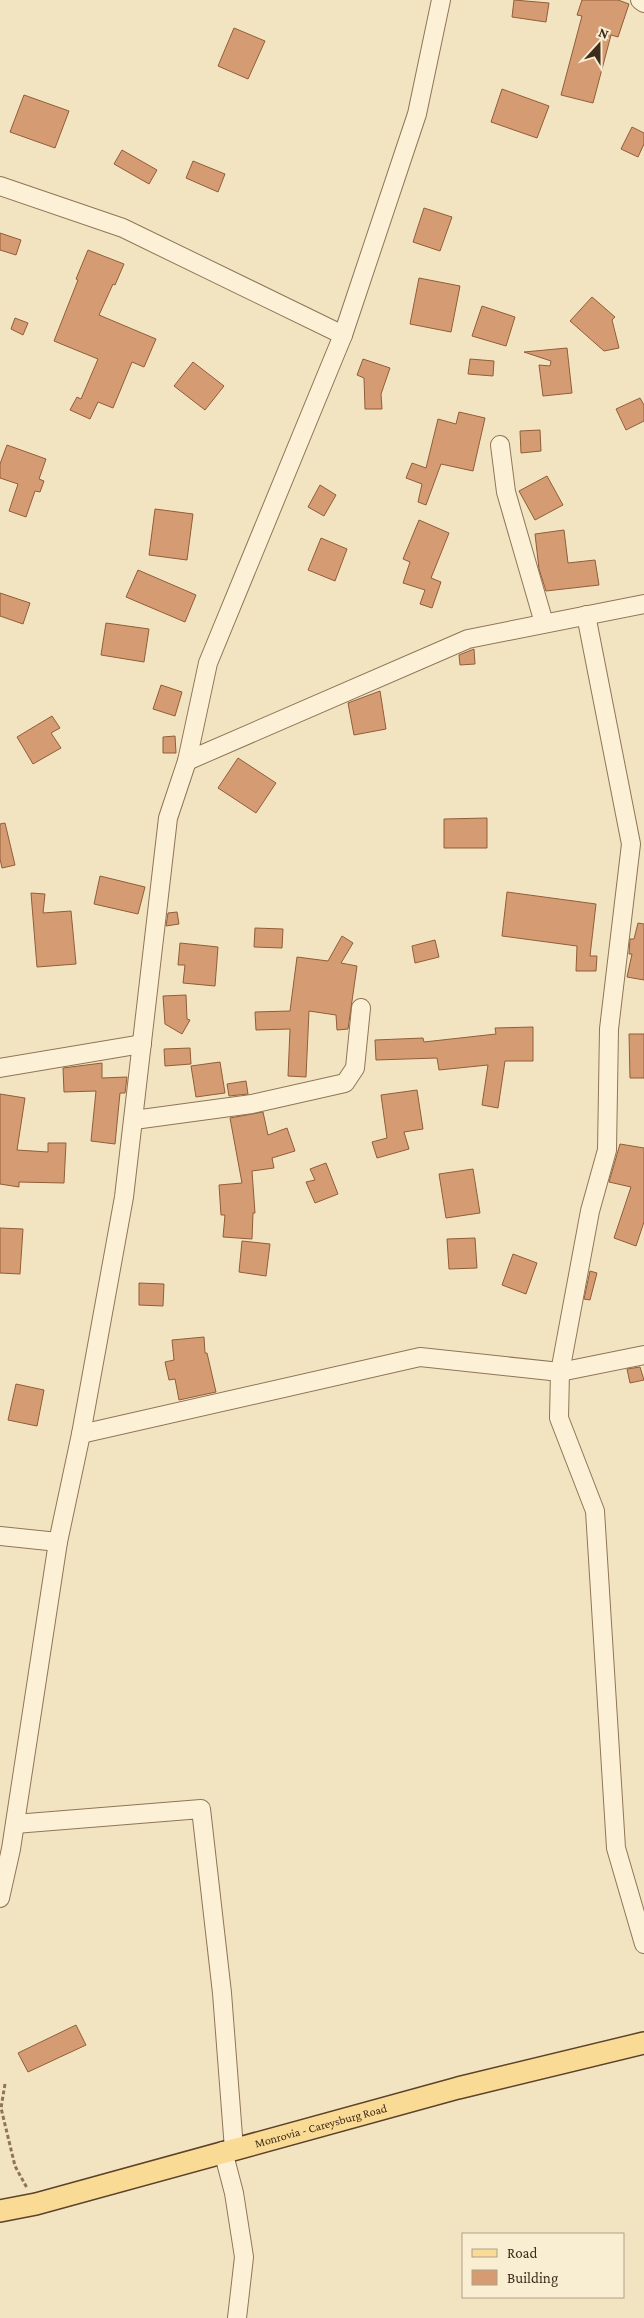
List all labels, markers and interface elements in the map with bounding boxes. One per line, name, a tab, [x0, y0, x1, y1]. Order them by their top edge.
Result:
north arrow	[574, 20, 624, 70]
text: N	[596, 24, 611, 42]
street label: Monrovia - Careysburg Road	[253, 2101, 389, 2151]
legend	[462, 2233, 624, 2298]
text: Road	[507, 2245, 538, 2261]
text: Building	[507, 2270, 558, 2287]

